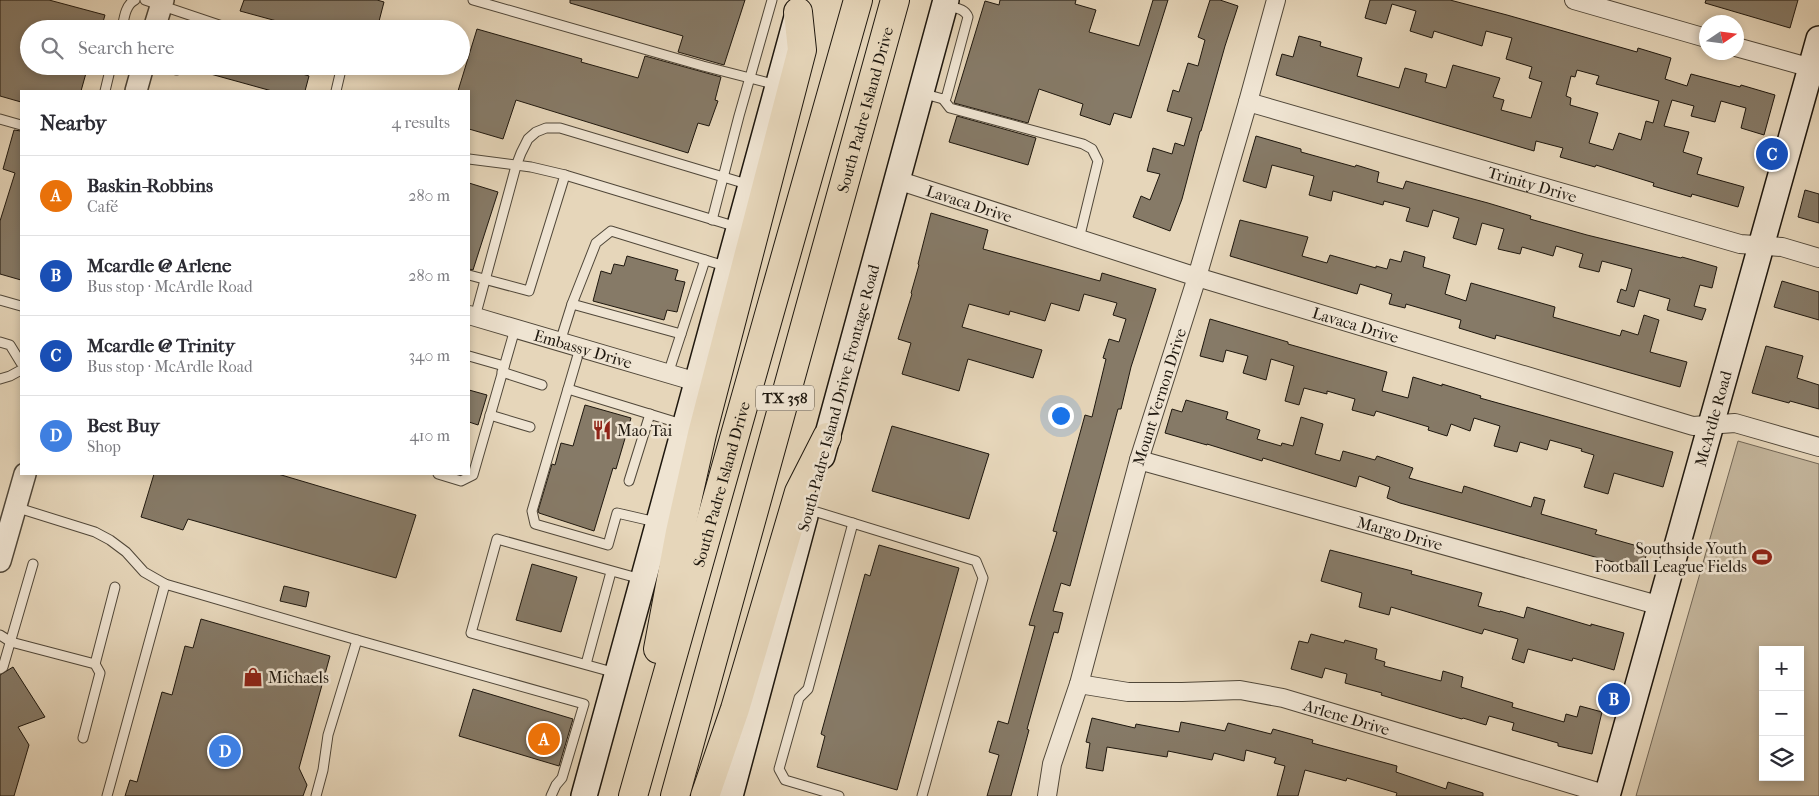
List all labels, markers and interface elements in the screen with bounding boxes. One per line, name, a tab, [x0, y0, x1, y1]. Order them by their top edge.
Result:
north arrow	[1699, 15, 1744, 60]
search box	[20, 20, 470, 75]
street label: South Padre Island Drive	[833, 25, 897, 195]
icon: search	[38, 34, 66, 62]
text: Search here	[78, 37, 174, 59]
text: Nearby	[40, 111, 106, 135]
text: 4 results	[392, 113, 450, 132]
pin: C	[1756, 135, 1788, 173]
street label: Trinity Drive	[1485, 163, 1579, 206]
text: Baskin-Robbins	[87, 175, 213, 197]
street label: Lavaca Drive	[924, 181, 1015, 227]
text: A	[51, 186, 61, 205]
text: 280 m	[408, 186, 450, 205]
text: Café	[87, 197, 118, 216]
text: Mcardle @ Arlene	[87, 255, 231, 277]
street label: South Padre Island Drive Frontage Road	[794, 262, 883, 534]
text: B	[51, 266, 61, 285]
text: 280 m	[408, 266, 450, 285]
text: Bus stop · McArdle Road	[87, 277, 253, 296]
street label: Lavaca Drive	[1310, 303, 1401, 347]
street label: Embassy Drive	[532, 326, 635, 372]
street label: Mount Vernon Drive	[1129, 326, 1190, 468]
text: Mcardle @ Trinity	[87, 335, 235, 357]
text: C	[51, 346, 61, 365]
text: 340 m	[408, 346, 450, 365]
text: Bus stop · McArdle Road	[87, 357, 253, 376]
street label: McArdle Road	[1691, 368, 1736, 469]
road number: TX 358	[756, 386, 814, 410]
street label: South Padre Island Drive	[689, 399, 754, 569]
your location	[1048, 403, 1074, 429]
text: Best Buy	[87, 415, 160, 437]
restaurant icon: Mao Tai	[591, 419, 613, 441]
place label: Mao Tai	[617, 421, 672, 440]
text: D	[50, 426, 62, 445]
text: 410 m	[409, 426, 450, 445]
text: Shop	[87, 437, 121, 456]
street label: Margo Drive	[1355, 512, 1445, 554]
place label: Southside Youth Football League Fields	[1594, 539, 1747, 576]
sports icon: Southside Youth Football League Fields	[1751, 546, 1773, 568]
map controls	[1759, 646, 1804, 781]
button: +	[1759, 646, 1804, 691]
shop icon: Michaels	[242, 666, 264, 688]
place label: Michaels	[268, 668, 329, 687]
pin: B	[1598, 680, 1630, 718]
button: −	[1759, 691, 1804, 736]
street label: Arlene Drive	[1300, 695, 1392, 739]
pin: A	[528, 720, 560, 758]
pin: D	[209, 732, 241, 770]
button: layers	[1759, 736, 1804, 781]

